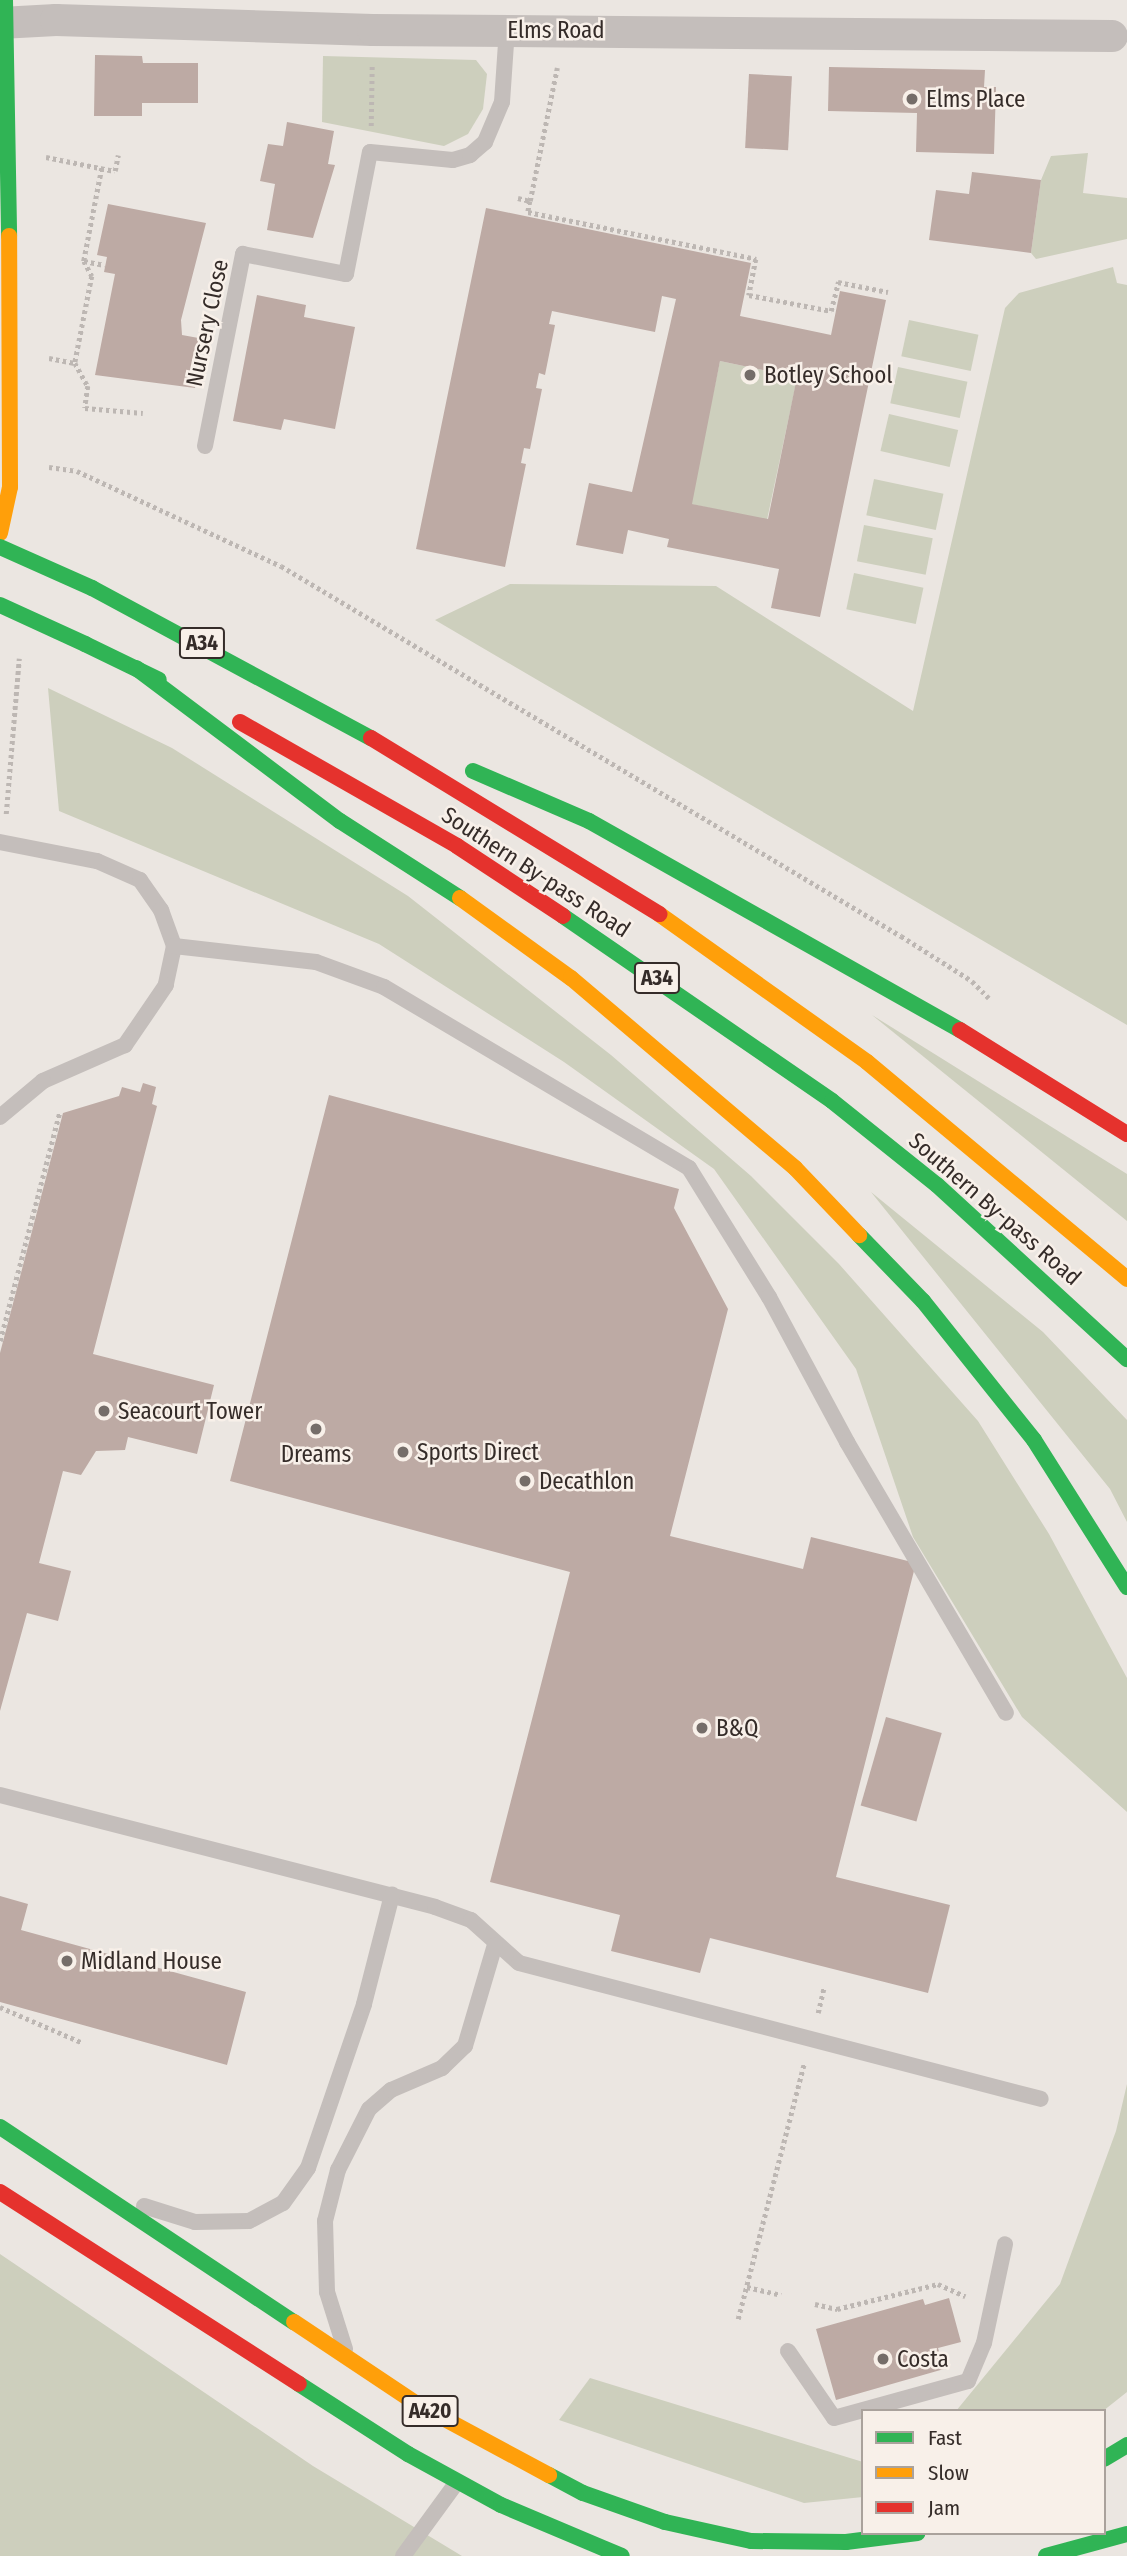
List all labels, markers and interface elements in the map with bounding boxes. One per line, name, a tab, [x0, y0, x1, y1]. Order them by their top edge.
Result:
street label: Elms Road	[507, 16, 605, 44]
place label: Elms Place	[926, 85, 1025, 113]
marker: Elms Place	[904, 91, 920, 107]
street label: Nursery Close	[180, 257, 234, 389]
place label: Botley School	[764, 361, 893, 389]
marker: Botley School	[742, 367, 758, 383]
road number: A34	[178, 626, 227, 660]
street label: Southern By-pass Road	[437, 801, 635, 943]
road number: A34	[632, 960, 682, 996]
street label: Southern By-pass Road	[903, 1127, 1087, 1291]
place label: Seacourt Tower	[118, 1397, 262, 1425]
marker: Seacourt Tower	[96, 1403, 112, 1419]
marker: Dreams	[308, 1421, 324, 1437]
place label: Sports Direct	[417, 1438, 539, 1466]
place label: Dreams	[281, 1440, 351, 1468]
marker: Sports Direct	[395, 1444, 411, 1460]
place label: Decathlon	[539, 1467, 634, 1495]
marker: Decathlon	[517, 1473, 533, 1489]
place label: B&Q	[716, 1714, 758, 1742]
marker: B&Q	[694, 1720, 710, 1736]
place label: Midland House	[81, 1947, 222, 1975]
marker: Midland House	[59, 1953, 75, 1969]
place label: Costa	[897, 2345, 949, 2373]
marker: Costa	[875, 2351, 891, 2367]
road number: A420	[400, 2394, 460, 2428]
legend	[861, 2409, 1106, 2535]
text: Fast	[928, 2425, 962, 2451]
text: Slow	[928, 2460, 969, 2486]
text: Jam	[928, 2495, 960, 2521]

